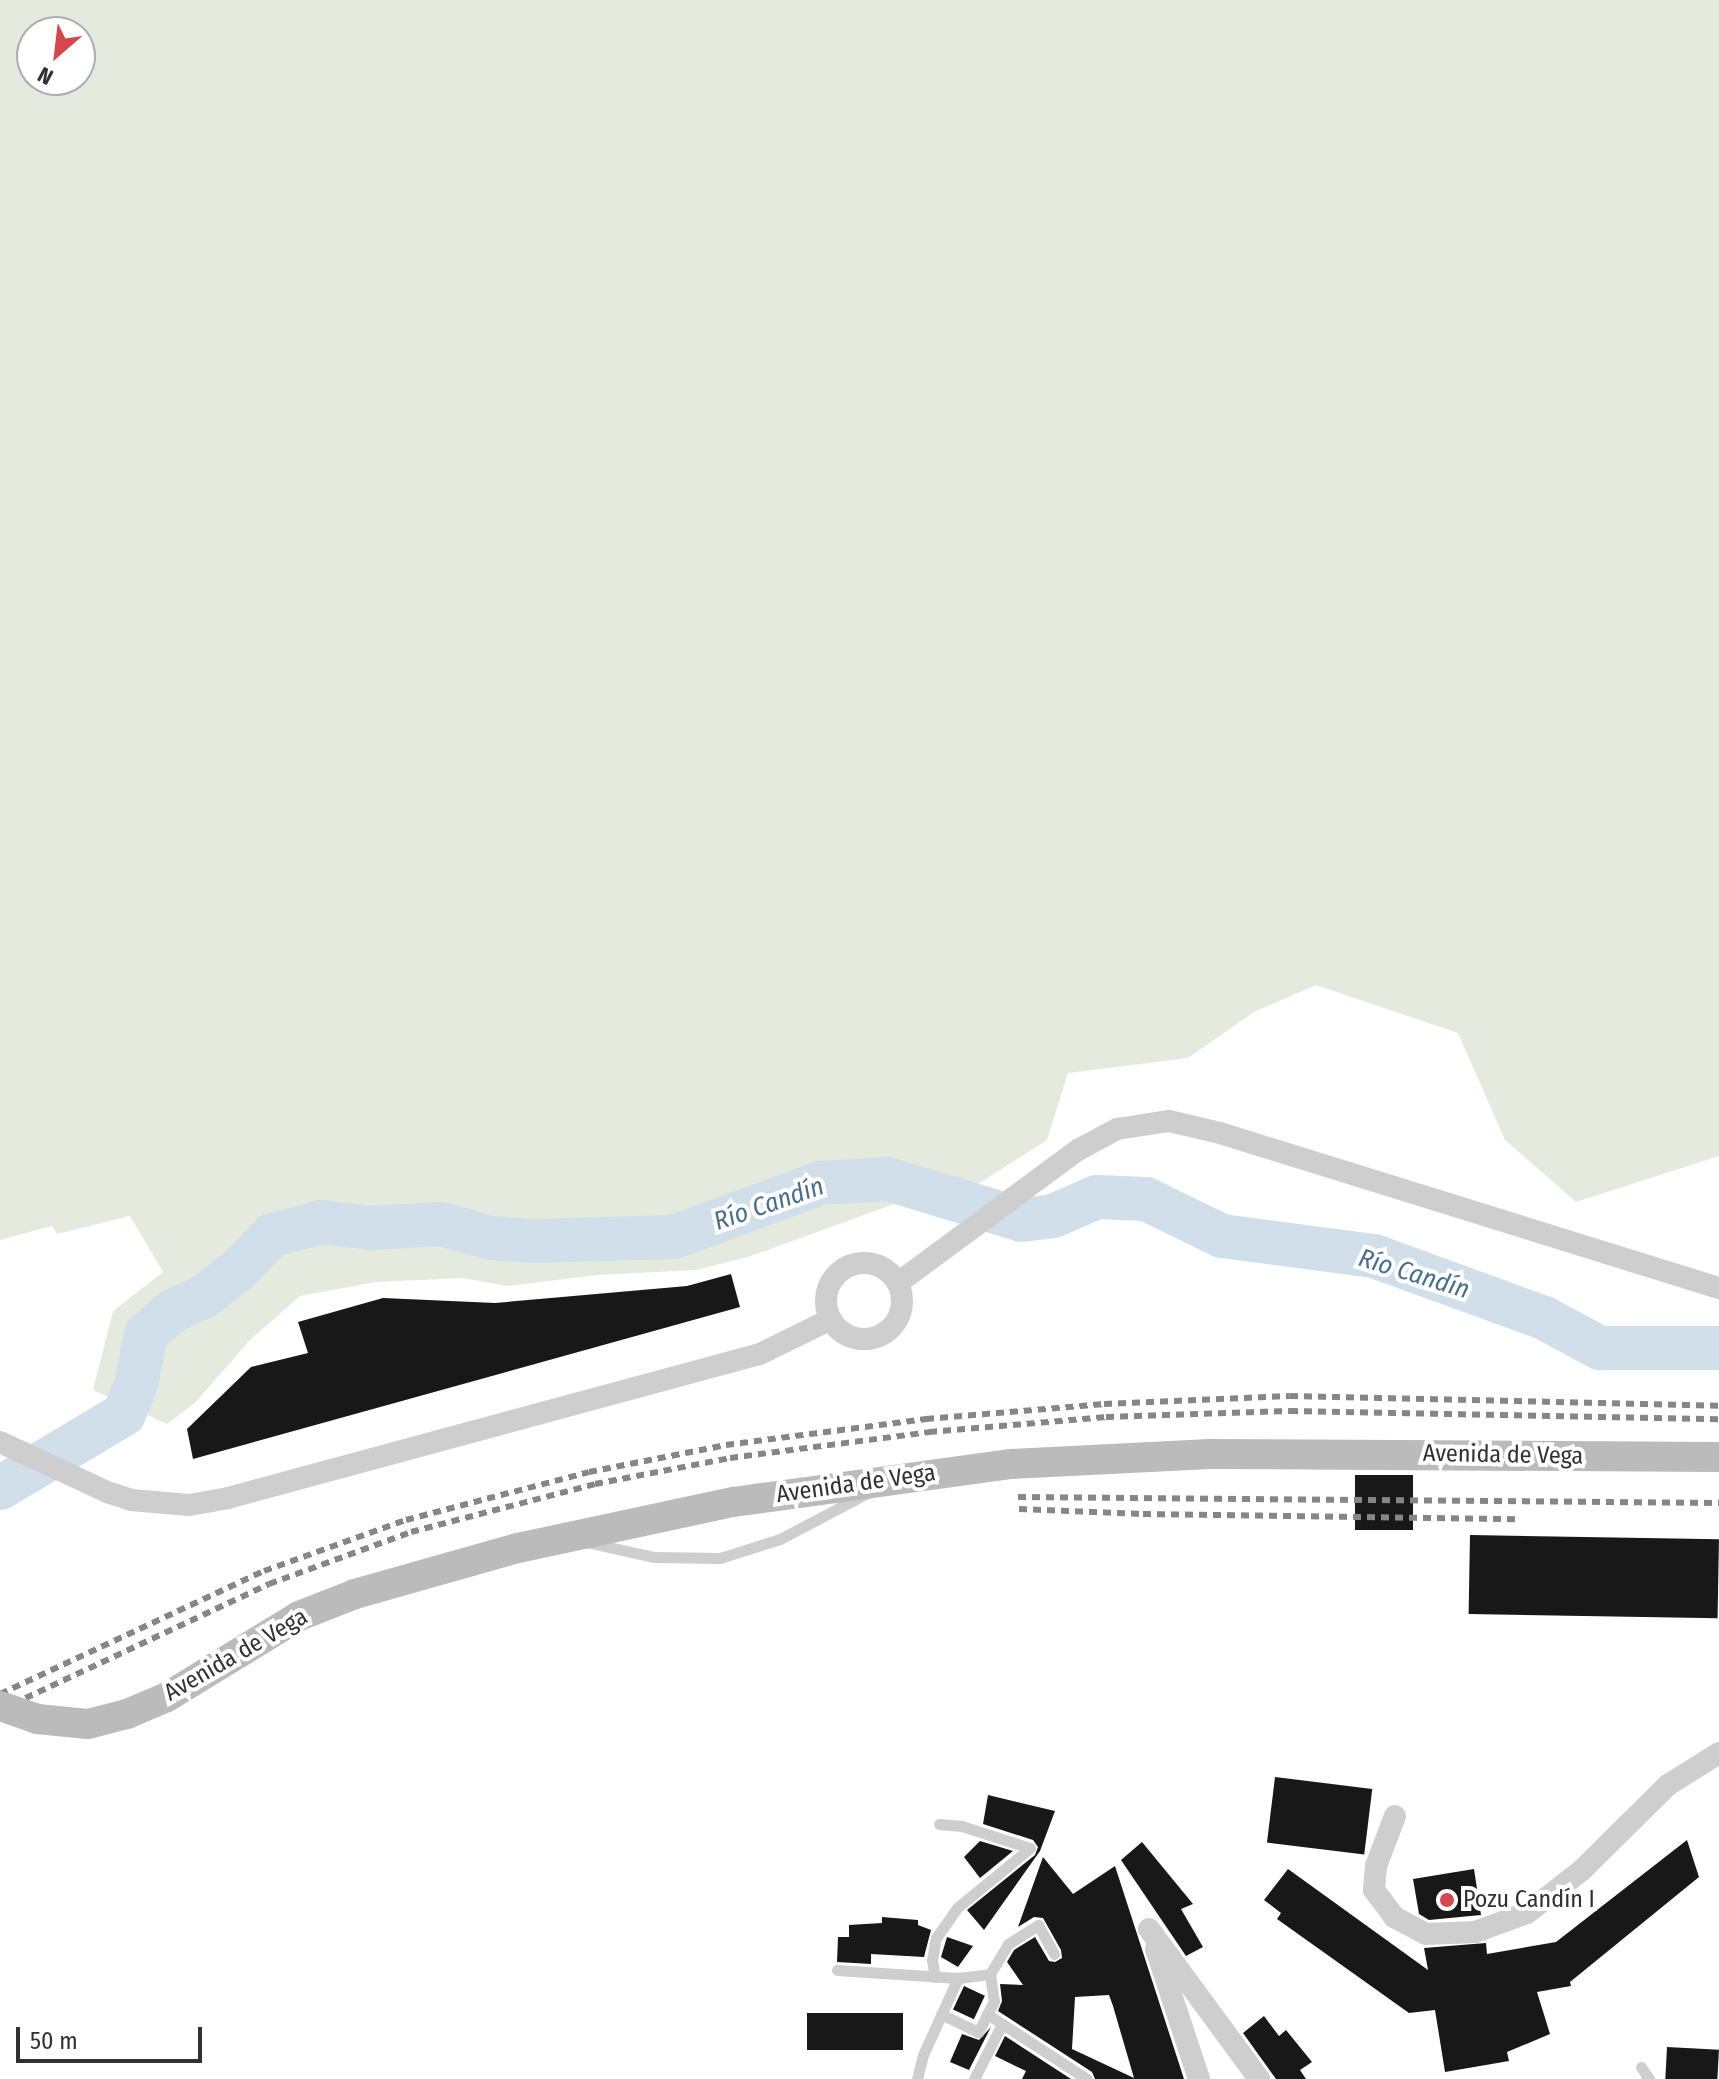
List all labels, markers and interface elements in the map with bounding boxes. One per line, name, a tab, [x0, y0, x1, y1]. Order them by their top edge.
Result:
north arrow	[16, 16, 96, 96]
text: N	[33, 61, 58, 91]
water label: Río Candín	[710, 1171, 828, 1237]
water label: Río Candín	[1355, 1242, 1473, 1306]
street label: Avenida de Vega	[1423, 1439, 1583, 1471]
street label: Avenida de Vega	[775, 1459, 937, 1509]
street label: Avenida de Vega	[159, 1602, 313, 1708]
place label: Pozu Candín I	[1463, 1886, 1595, 1914]
marker: Pozu Candín I	[1438, 1891, 1456, 1909]
scale bar	[20, 2011, 206, 2061]
text: 50 m	[30, 2027, 78, 2055]

